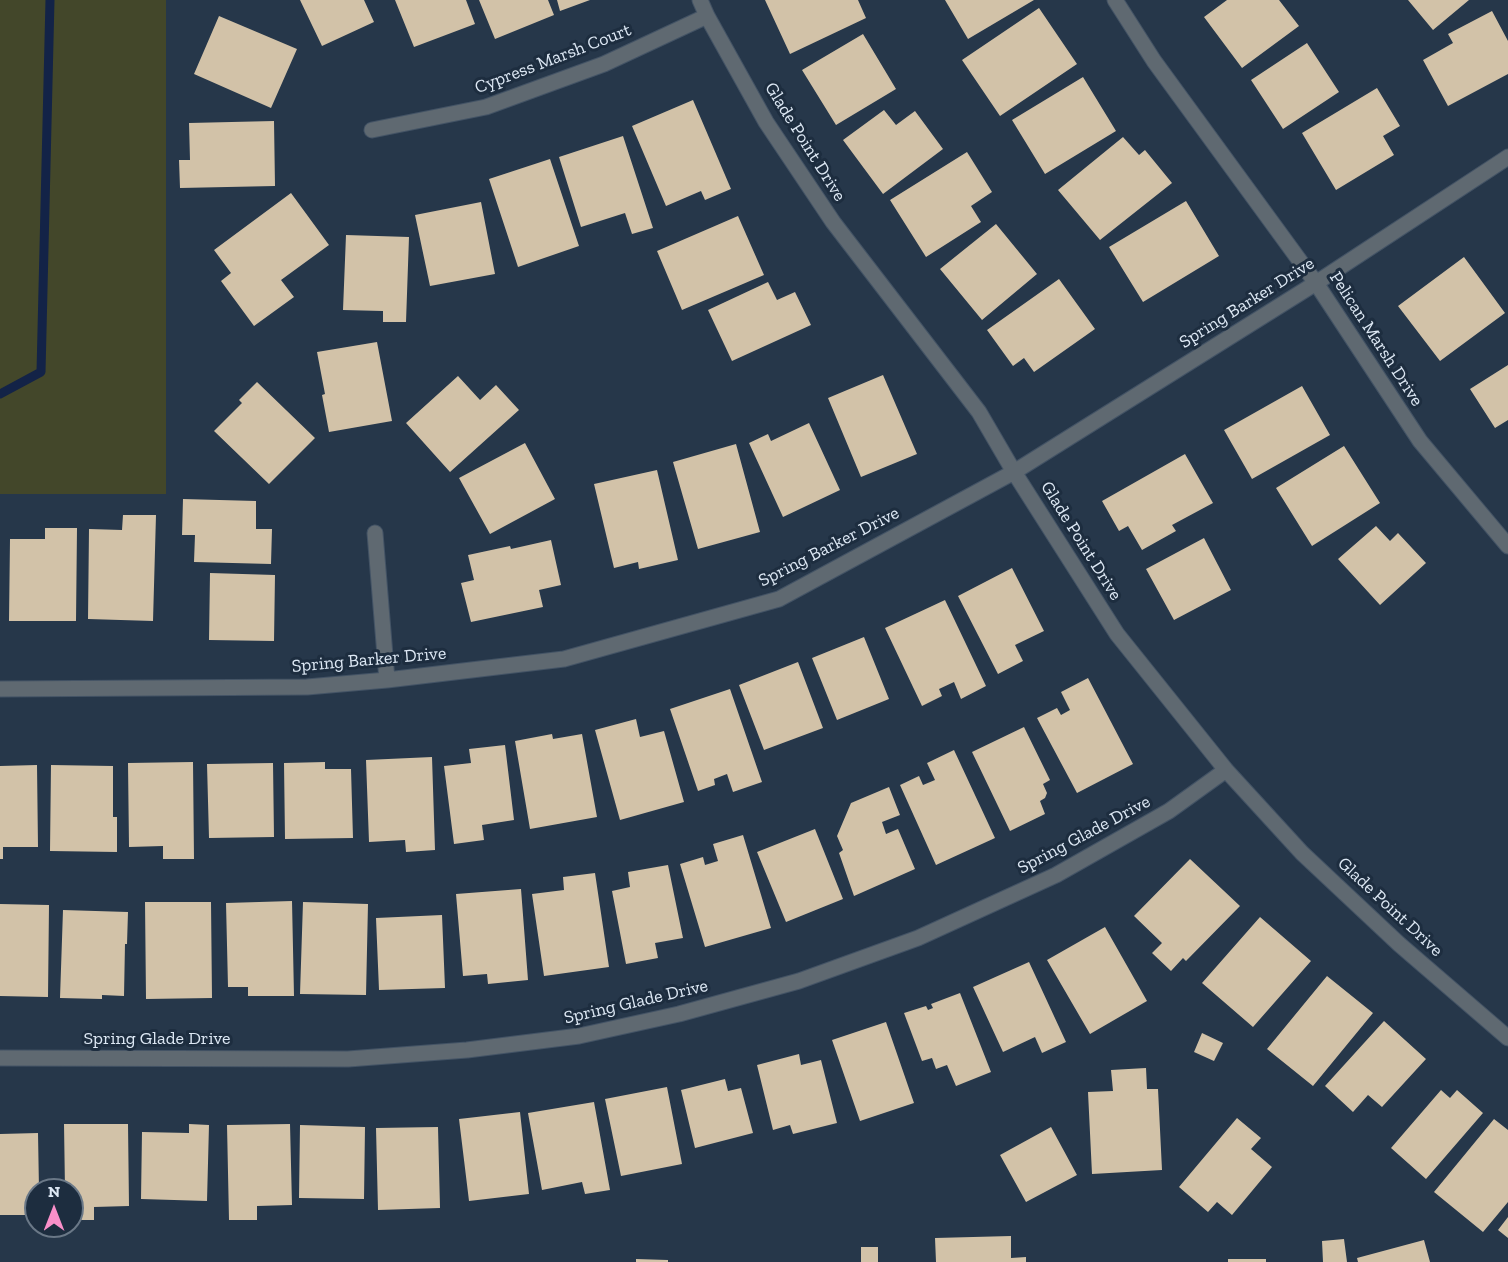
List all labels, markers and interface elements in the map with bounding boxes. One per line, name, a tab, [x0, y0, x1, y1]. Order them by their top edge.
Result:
street label: Cypress Marsh Court	[472, 19, 634, 99]
street label: Glade Point Drive	[760, 79, 850, 205]
street label: Spring Barker Drive	[1176, 253, 1318, 353]
street label: Pelican Marsh Drive	[1324, 268, 1428, 410]
street label: Glade Point Drive	[1036, 478, 1126, 604]
street label: Spring Barker Drive	[755, 502, 903, 592]
street label: Spring Barker Drive	[291, 642, 447, 678]
street label: Spring Glade Drive	[1014, 791, 1154, 879]
street label: Glade Point Drive	[1333, 853, 1447, 961]
street label: Spring Glade Drive	[562, 975, 710, 1029]
street label: Spring Glade Drive	[83, 1028, 231, 1050]
north arrow	[24, 1178, 84, 1238]
text: N	[48, 1182, 60, 1201]

